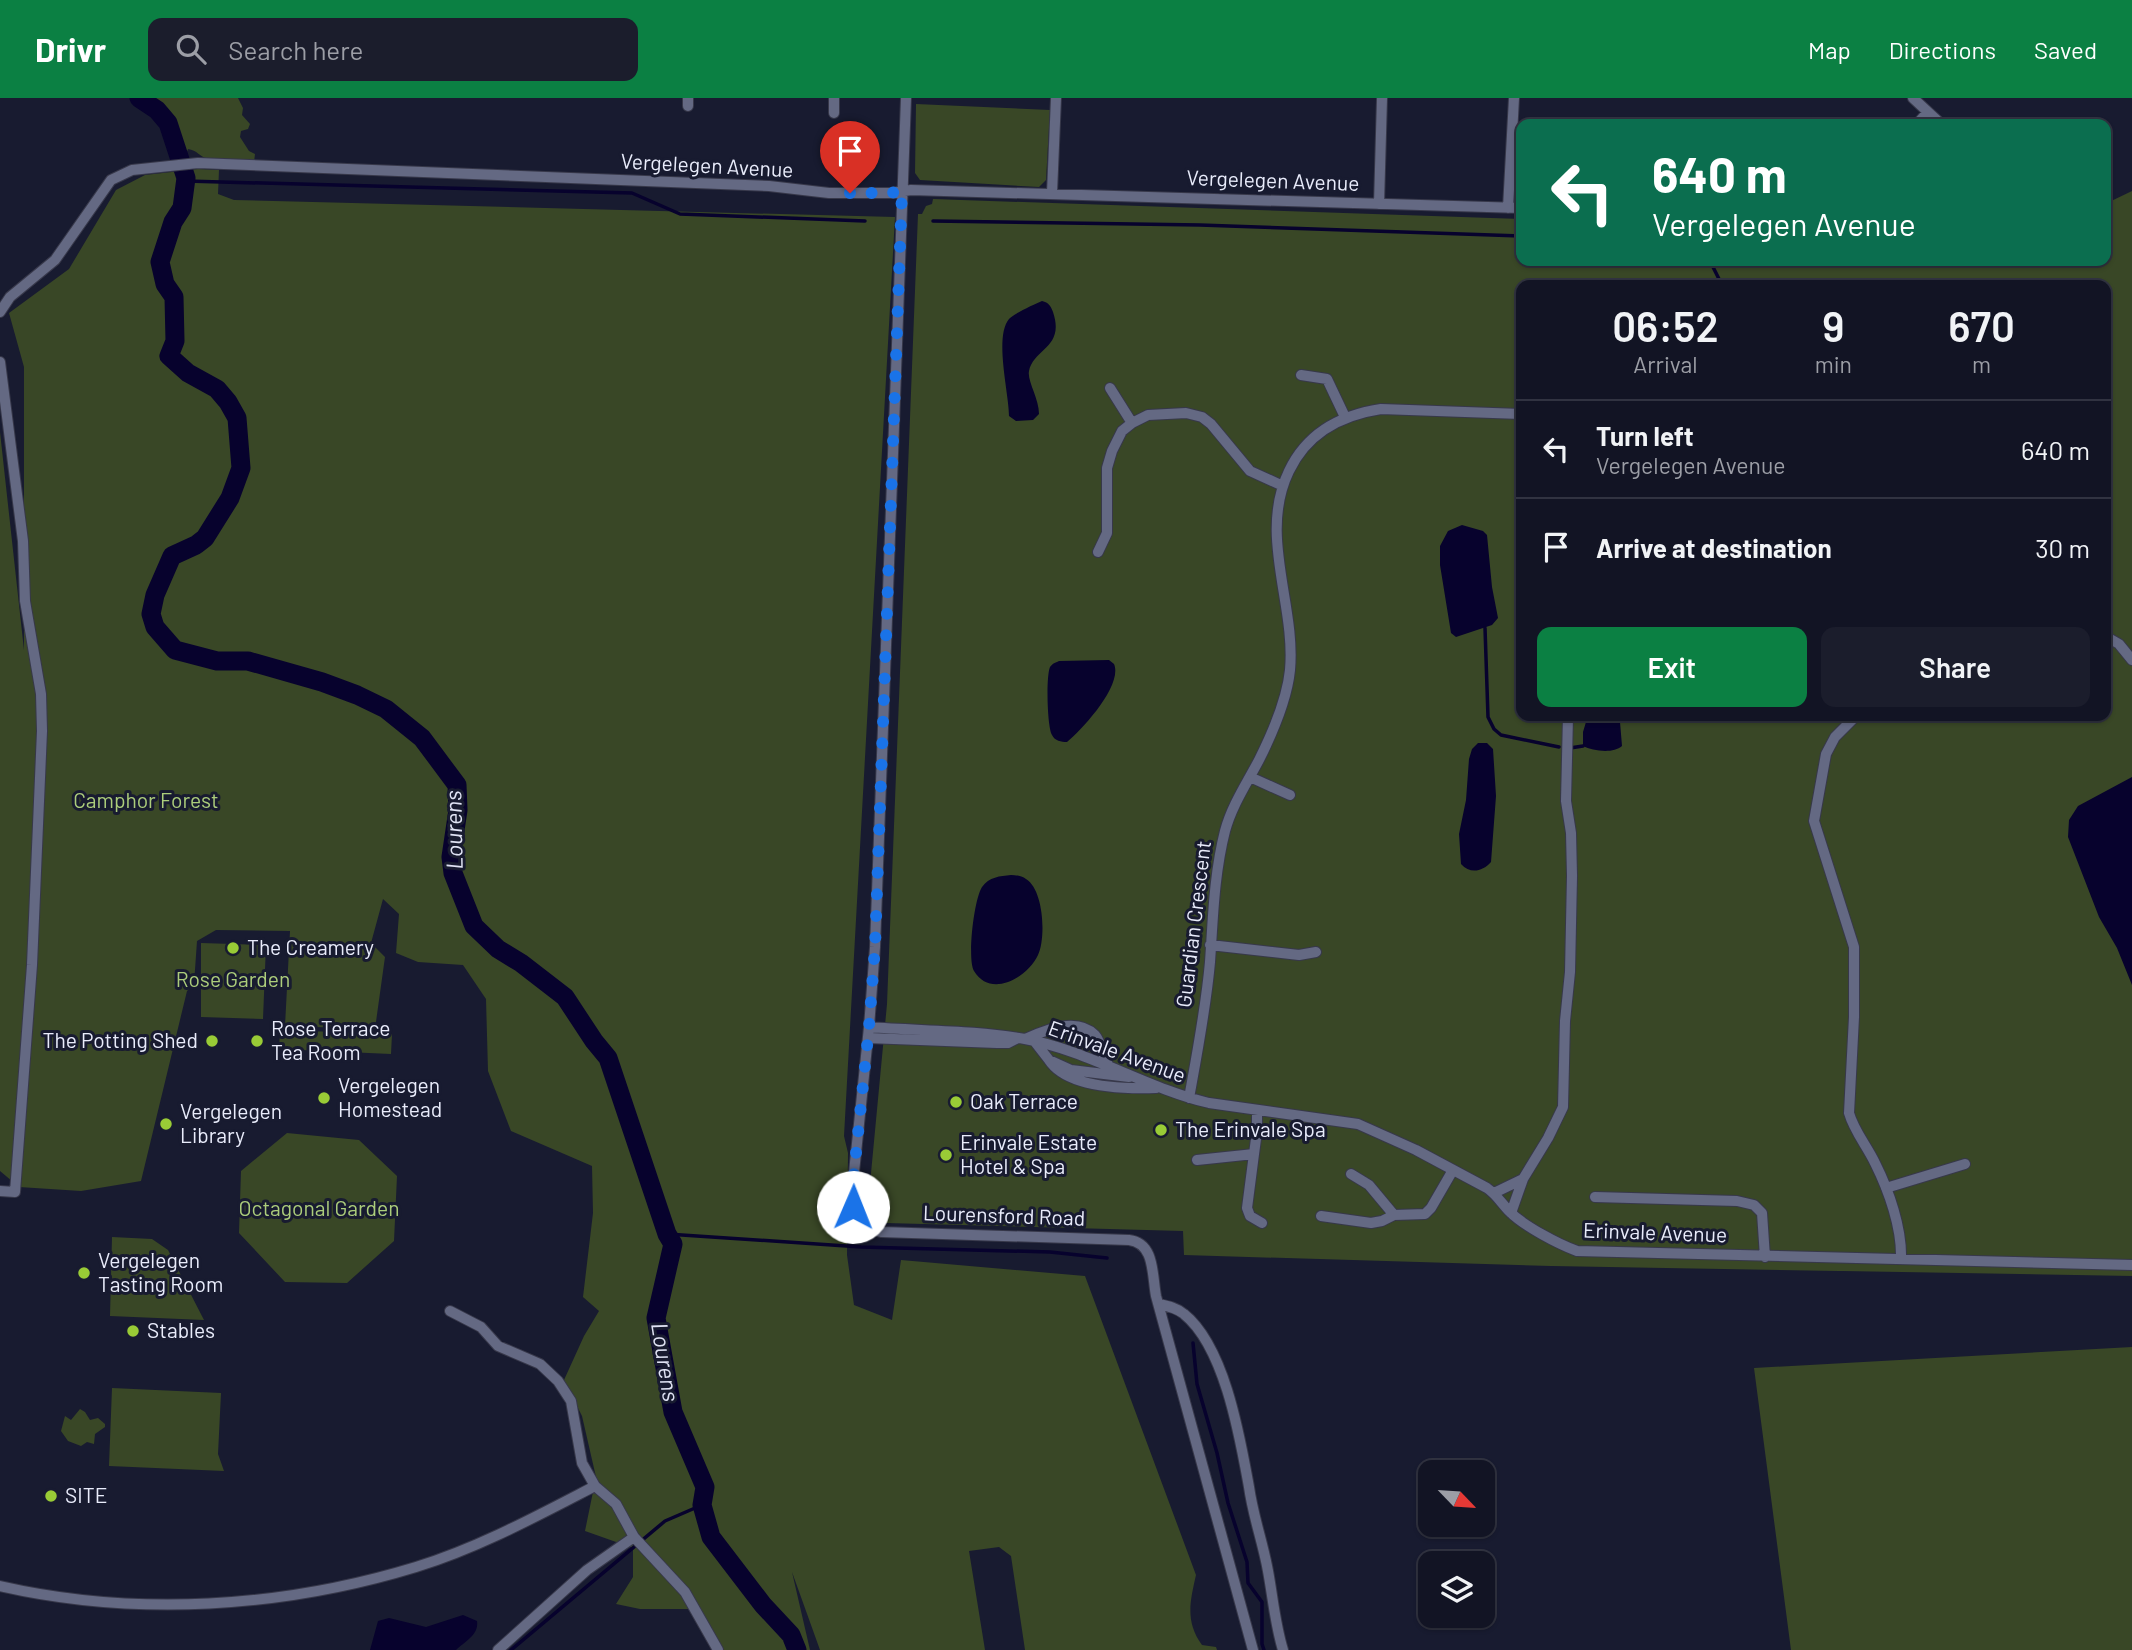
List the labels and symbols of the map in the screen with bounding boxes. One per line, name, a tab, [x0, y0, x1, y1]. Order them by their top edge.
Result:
pin	[820, 121, 880, 193]
street label: Vergelegen Avenue	[620, 147, 794, 182]
street label: Vergelegen Avenue	[1186, 164, 1360, 195]
park label: Camphor Forest	[73, 787, 219, 812]
water label: Lourens	[438, 790, 468, 870]
street label: Guardian Crescent	[1170, 839, 1215, 1009]
place label: The Creamery	[247, 934, 374, 959]
marker: The Creamery	[225, 940, 241, 956]
park label: Rose Garden	[176, 966, 290, 991]
street label: Erinvale Avenue	[1045, 1014, 1190, 1087]
place label: Rose Terrace Tea Room	[271, 1015, 390, 1064]
place label: The Potting Shed	[43, 1027, 198, 1052]
marker: The Potting Shed	[204, 1033, 220, 1049]
marker: Rose Terrace Tea Room	[249, 1033, 265, 1049]
place label: Vergelegen Homestead	[338, 1072, 442, 1121]
place label: Oak Terrace	[970, 1088, 1078, 1113]
marker: Vergelegen Homestead	[316, 1090, 332, 1106]
marker: Oak Terrace	[948, 1094, 964, 1110]
place label: Vergelegen Library	[180, 1098, 282, 1147]
marker: Vergelegen Library	[158, 1116, 174, 1132]
place label: The Erinvale Spa	[1175, 1116, 1326, 1141]
marker: The Erinvale Spa	[1153, 1122, 1169, 1138]
place label: Erinvale Estate Hotel & Spa	[960, 1129, 1097, 1178]
marker: Erinvale Estate Hotel & Spa	[938, 1147, 954, 1163]
position arrow	[816, 1170, 890, 1244]
park label: Octagonal Garden	[238, 1195, 400, 1220]
street label: Lourensford Road	[922, 1199, 1086, 1230]
street label: Erinvale Avenue	[1583, 1216, 1728, 1247]
place label: Vergelegen Tasting Room	[98, 1247, 223, 1296]
marker: Vergelegen Tasting Room	[76, 1265, 92, 1281]
place label: Stables	[147, 1317, 215, 1342]
water label: Lourens	[646, 1320, 686, 1404]
marker: Stables	[125, 1323, 141, 1339]
north arrow	[1418, 1460, 1494, 1536]
place label: SITE	[65, 1482, 107, 1507]
marker: SITE	[43, 1488, 59, 1504]

